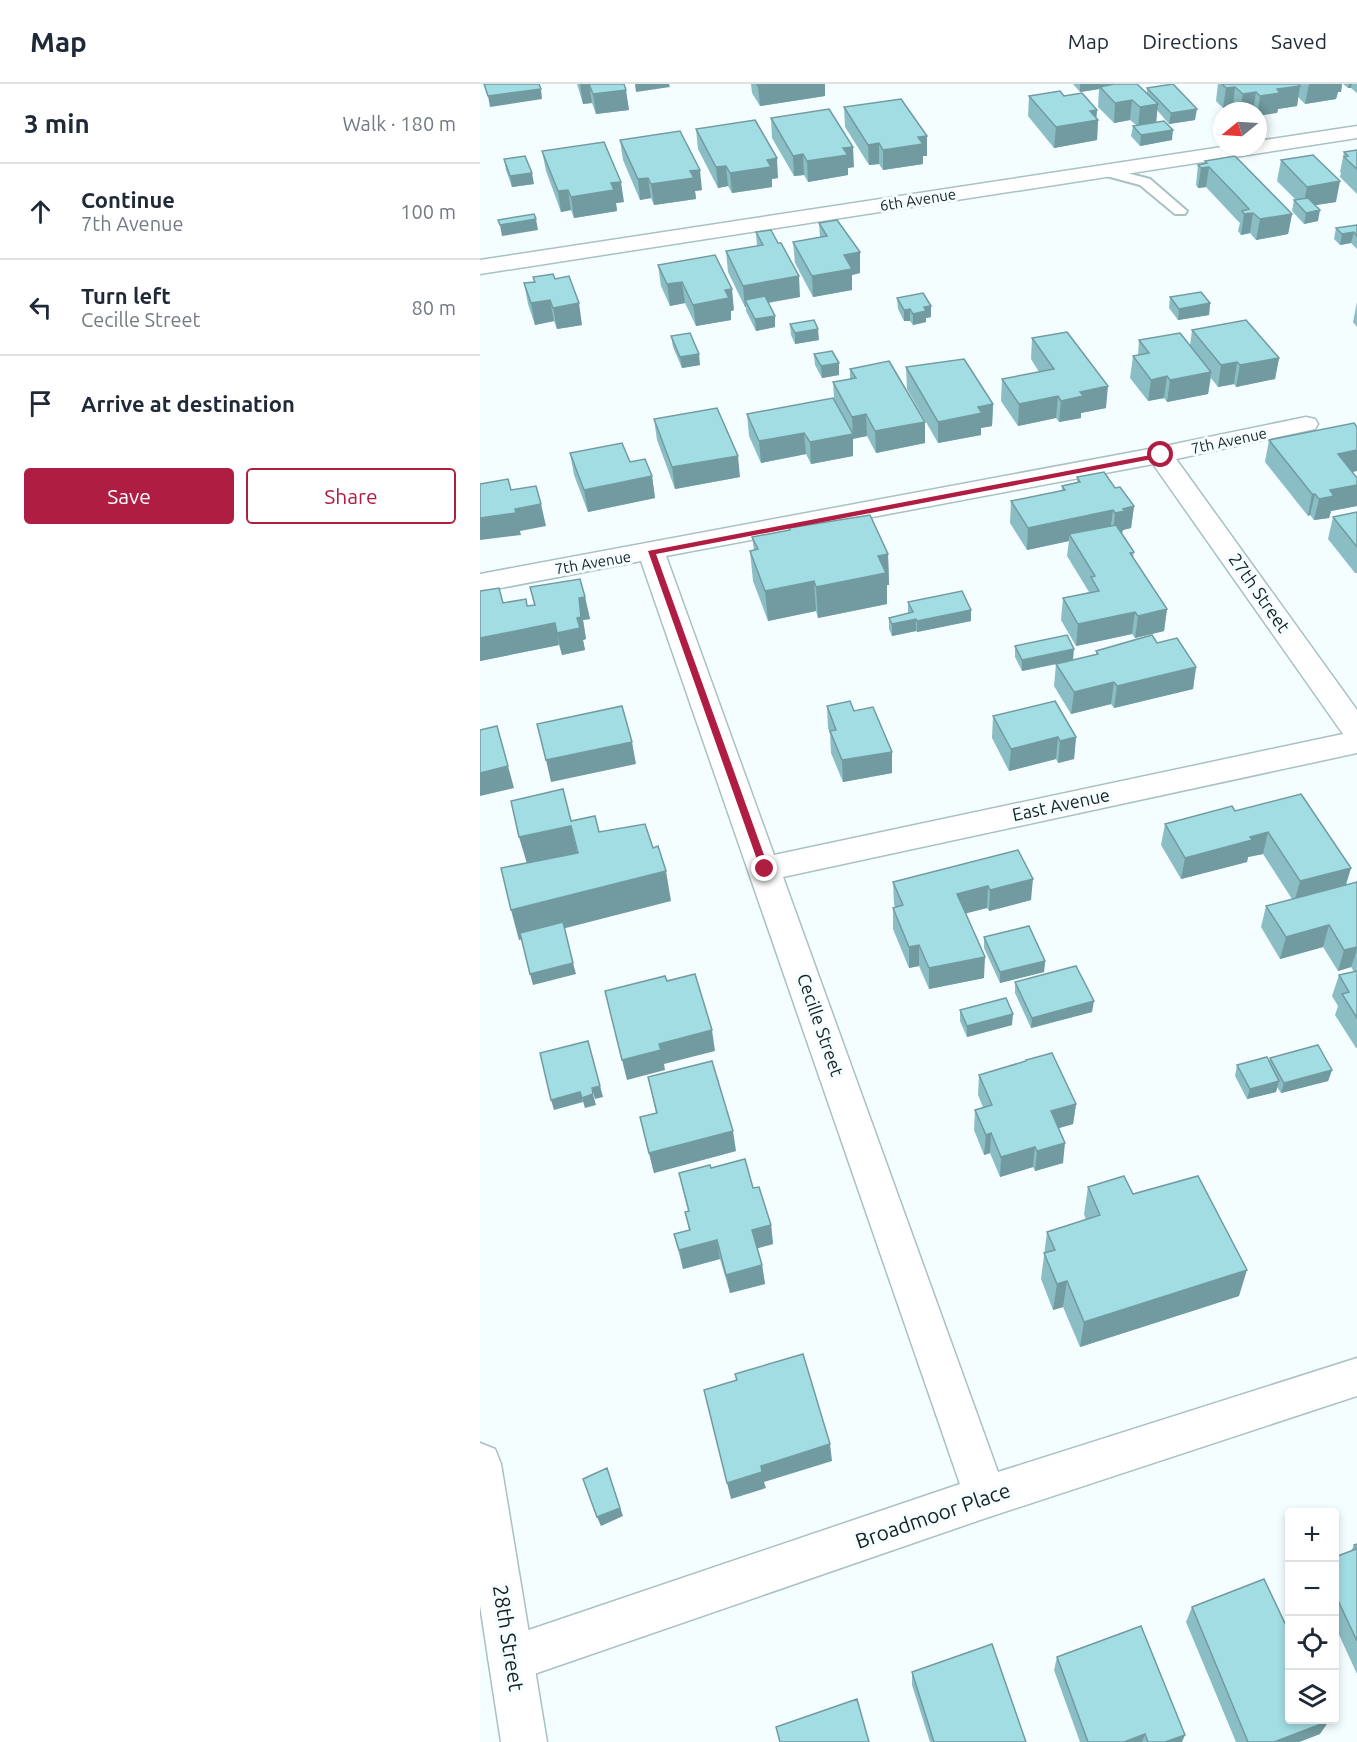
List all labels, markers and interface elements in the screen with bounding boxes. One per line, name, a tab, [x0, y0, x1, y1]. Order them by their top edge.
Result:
text: Map	[30, 26, 87, 57]
text: Map	[1068, 29, 1109, 53]
text: Directions	[1142, 29, 1238, 53]
text: Saved	[1271, 29, 1327, 53]
north arrow	[1213, 102, 1267, 156]
text: 3 min	[24, 109, 90, 138]
text: Walk · 180 m	[343, 112, 456, 135]
street label: 6th Avenue	[879, 185, 957, 214]
text: Continue	[81, 187, 175, 212]
icon: ahead	[24, 195, 57, 228]
text: 100 m	[400, 200, 456, 223]
text: 7th Avenue	[81, 212, 184, 235]
text: Turn left	[81, 283, 171, 308]
icon: left	[24, 291, 57, 324]
text: 80 m	[412, 296, 456, 319]
text: Cecille Street	[81, 308, 200, 331]
icon: arrive	[24, 387, 57, 420]
text: Arrive at destination	[81, 391, 295, 416]
street label: 7th Avenue	[1190, 424, 1268, 457]
route start	[1147, 441, 1173, 467]
button: Save	[24, 468, 234, 524]
button: Share	[246, 468, 456, 524]
street label: 7th Avenue	[554, 547, 632, 578]
street label: 27th Street	[1225, 549, 1294, 636]
street label: East Avenue	[1010, 784, 1111, 824]
route end	[751, 855, 777, 881]
street label: Cecille Street	[794, 971, 848, 1079]
street label: Broadmoor Place	[852, 1477, 1013, 1553]
map controls	[1285, 1508, 1339, 1724]
button: +	[1285, 1508, 1339, 1562]
button: −	[1285, 1562, 1339, 1616]
street label: 28th Street	[489, 1583, 529, 1693]
button: locate	[1285, 1616, 1339, 1670]
button: layers	[1285, 1670, 1339, 1724]

